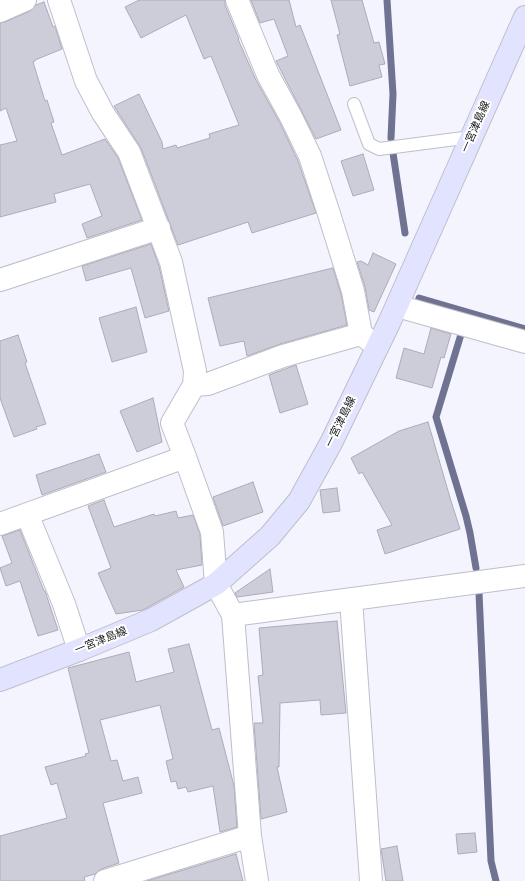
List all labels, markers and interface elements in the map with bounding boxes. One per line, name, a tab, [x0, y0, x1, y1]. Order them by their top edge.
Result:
street label: 一宮津島線	[459, 99, 493, 155]
street label: 一宮津島線	[323, 394, 359, 450]
street label: 一宮津島線	[73, 625, 129, 657]

